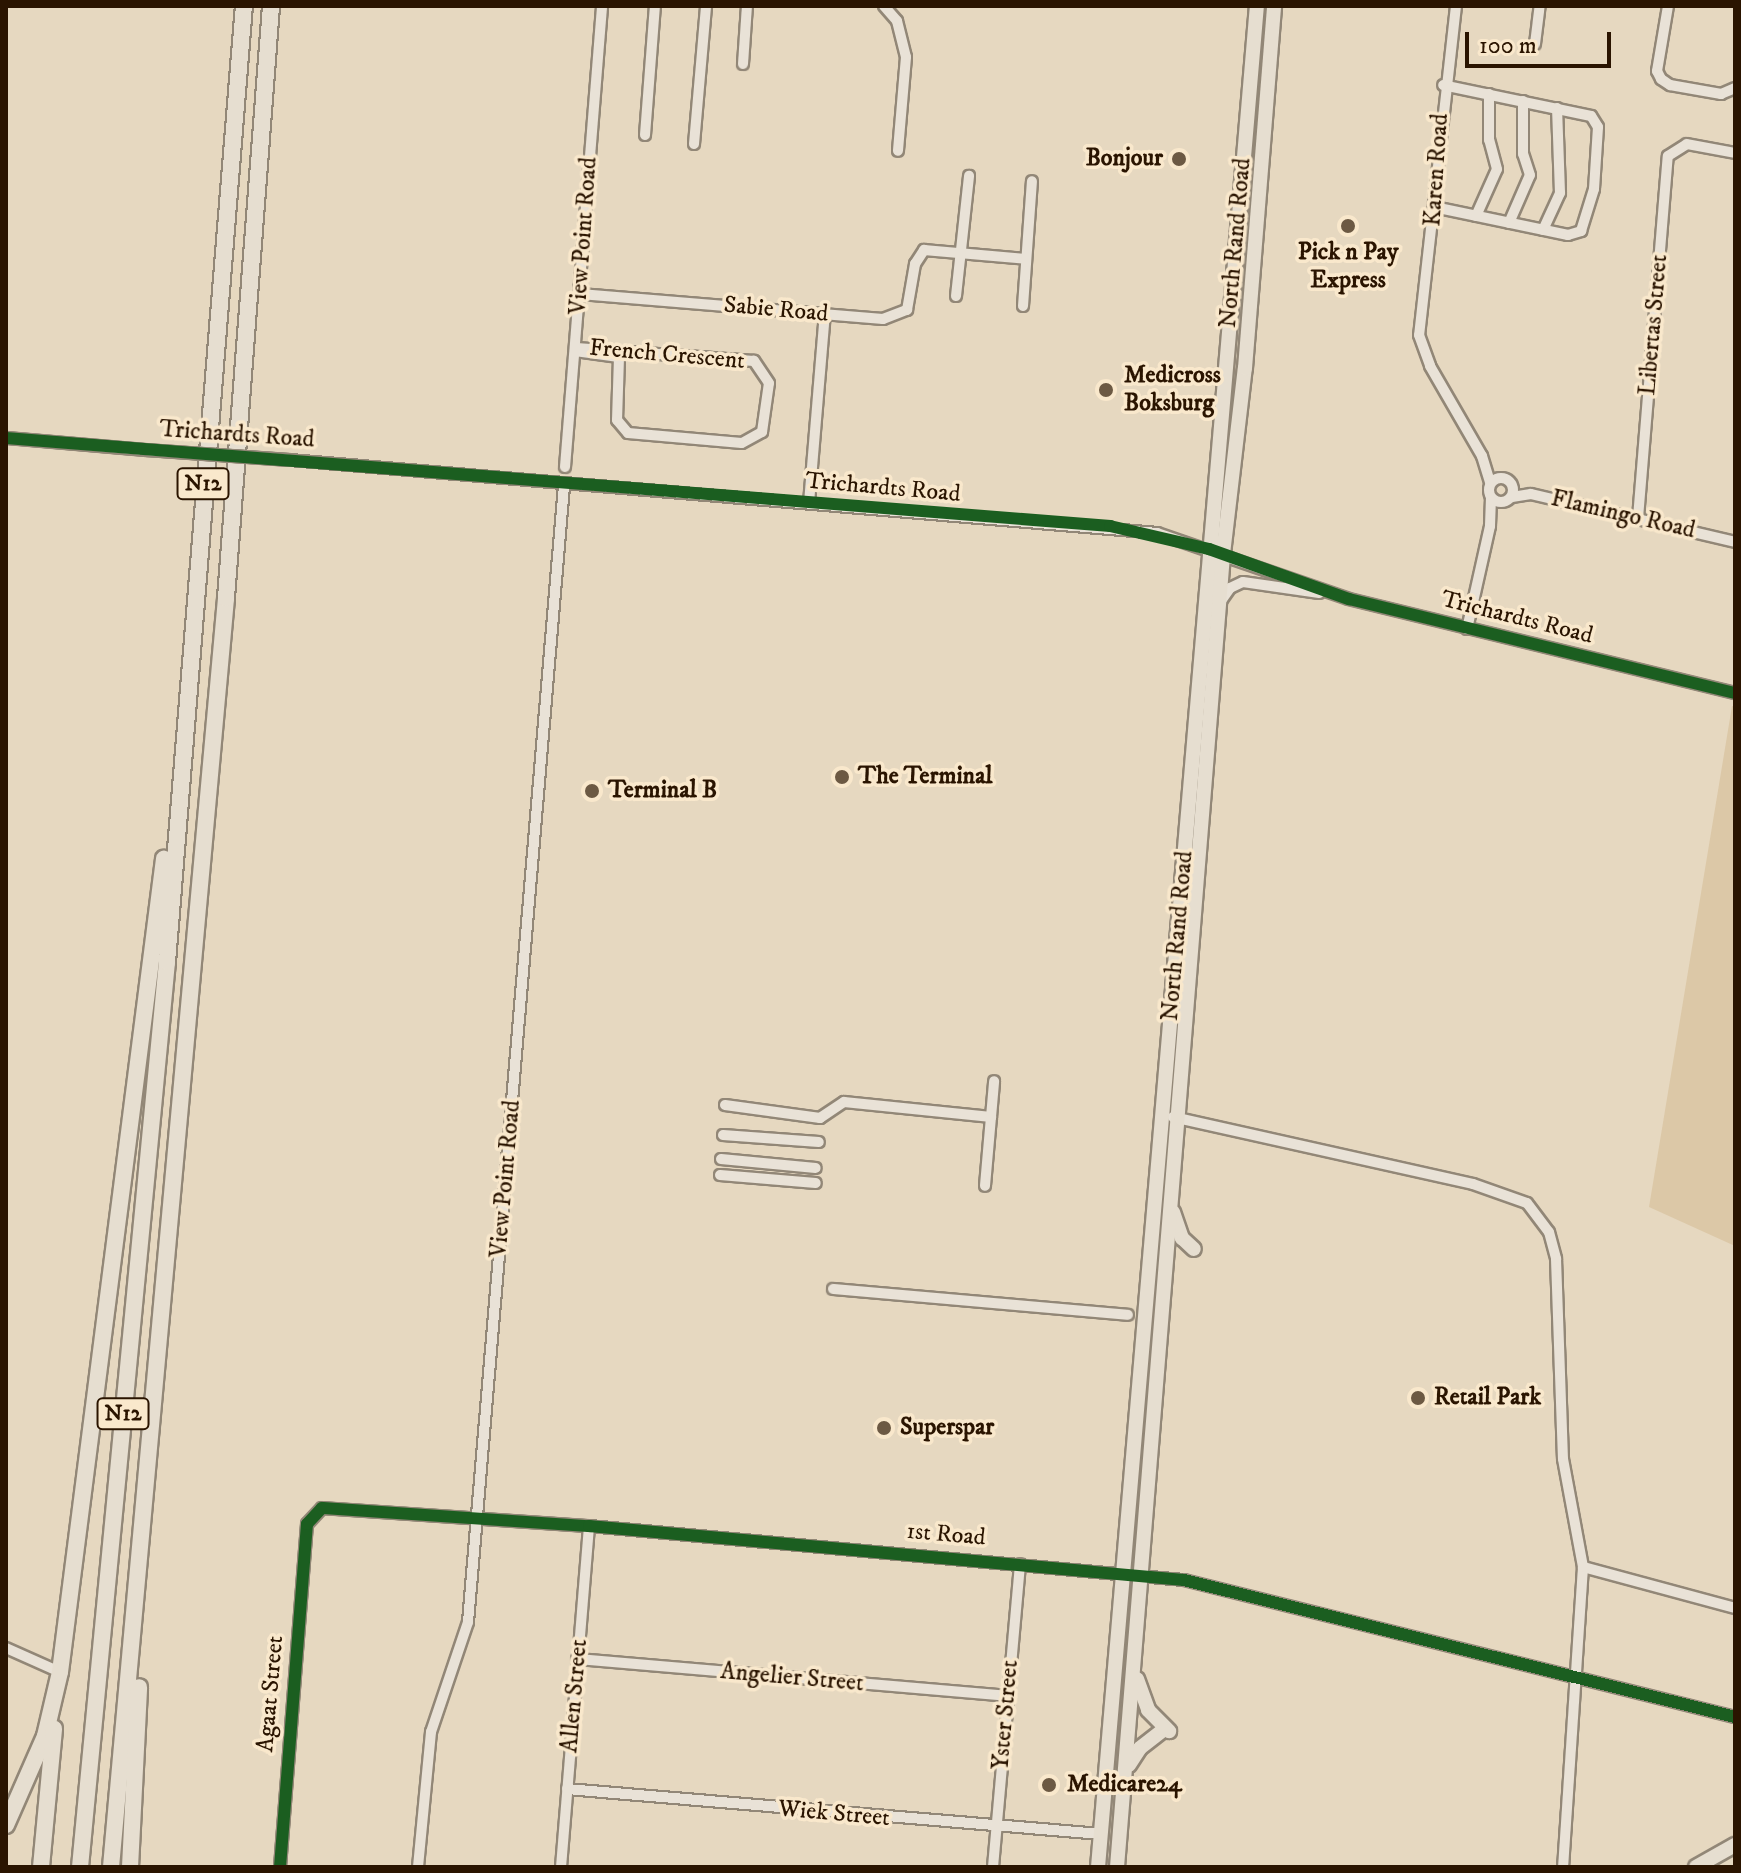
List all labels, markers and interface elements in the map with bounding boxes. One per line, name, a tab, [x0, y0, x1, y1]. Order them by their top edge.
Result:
scale bar	[1469, 16, 1615, 66]
text: 100 m	[1479, 31, 1537, 61]
street label: Karen Road	[1419, 112, 1455, 228]
place label: Bonjour	[1086, 145, 1163, 173]
marker: Bonjour	[1170, 150, 1188, 168]
street label: View Point Road	[564, 156, 604, 316]
street label: North Rand Road	[1214, 157, 1258, 329]
marker: Pick n Pay Express	[1339, 217, 1357, 235]
place label: Pick n Pay Express	[1298, 239, 1398, 295]
street label: Libertas Street	[1633, 253, 1675, 397]
street label: Sabie Road	[722, 291, 830, 329]
street label: French Crescent	[588, 334, 746, 376]
place label: Medicross Boksburg	[1124, 362, 1221, 418]
marker: Medicross Boksburg	[1095, 379, 1117, 401]
street label: Trichardts Road	[159, 415, 315, 455]
road number: N12	[175, 466, 231, 502]
street label: Trichardts Road	[804, 467, 962, 509]
street label: Flamingo Road	[1548, 484, 1698, 546]
street label: Trichardts Road	[1438, 585, 1596, 651]
place label: The Terminal	[858, 763, 993, 791]
marker: The Terminal	[833, 768, 851, 786]
place label: Terminal B	[608, 777, 717, 805]
marker: Terminal B	[583, 782, 601, 800]
street label: North Rand Road	[1156, 850, 1200, 1022]
street label: View Point Road	[485, 1099, 527, 1259]
place label: Retail Park	[1434, 1384, 1541, 1412]
marker: Retail Park	[1409, 1389, 1427, 1407]
road number: N12	[95, 1396, 151, 1432]
place label: Superspar	[900, 1414, 994, 1442]
marker: Superspar	[875, 1419, 893, 1437]
street label: 1st Road	[905, 1517, 987, 1553]
street label: Agaat Street	[252, 1634, 290, 1754]
street label: Allen Street	[556, 1638, 594, 1754]
street label: Angelier Street	[719, 1657, 865, 1699]
street label: Yster Street	[987, 1659, 1025, 1771]
place label: Medicare24	[1067, 1771, 1182, 1799]
marker: Medicare24	[1038, 1774, 1060, 1796]
street label: Wiek Street	[777, 1795, 891, 1833]

